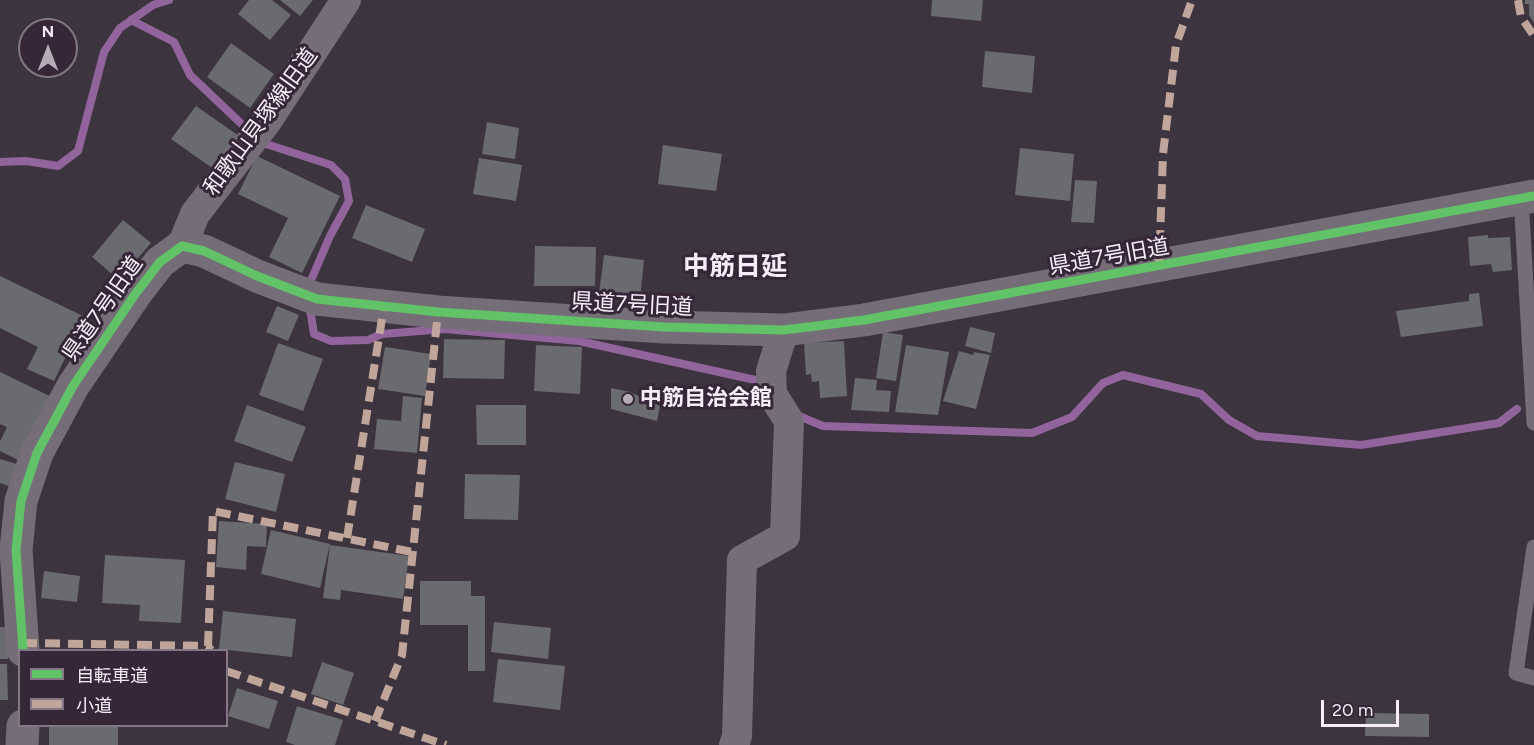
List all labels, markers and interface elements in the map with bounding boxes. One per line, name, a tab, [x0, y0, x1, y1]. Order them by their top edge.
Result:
north arrow	[18, 18, 78, 78]
text: N	[42, 22, 54, 41]
street label: 和歌山貝塚線旧道	[199, 43, 323, 201]
street label: 県道7号旧道	[1047, 233, 1171, 281]
district label: 中筋日延	[683, 251, 787, 283]
street label: 県道7号旧道	[57, 252, 149, 366]
street label: 県道7号旧道	[570, 289, 694, 321]
place label: 中筋自治会館	[640, 386, 772, 412]
marker: 中筋自治会館	[621, 392, 635, 406]
legend	[18, 649, 228, 727]
text: 自転車道	[76, 665, 148, 687]
scale bar	[1324, 688, 1402, 726]
text: 小道	[76, 695, 112, 717]
text: 20 m	[1332, 699, 1373, 721]

